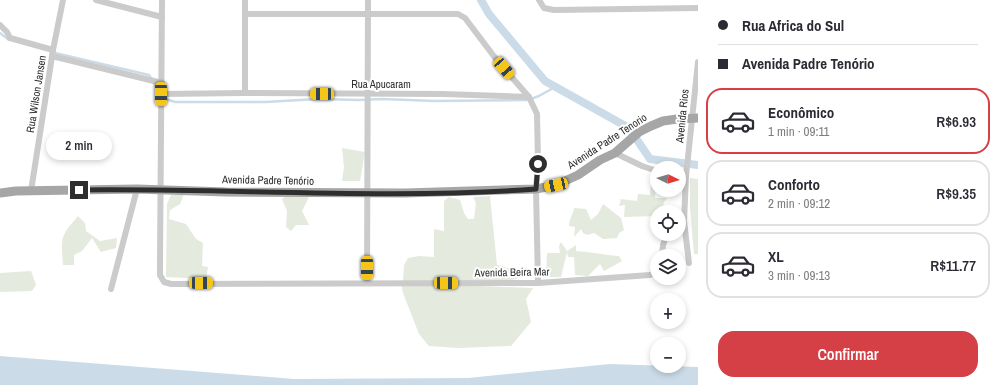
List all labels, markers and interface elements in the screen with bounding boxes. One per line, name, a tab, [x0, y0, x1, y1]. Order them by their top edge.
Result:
text: Rua Africa do Sul	[742, 15, 844, 36]
text: Avenida Padre Tenório	[742, 53, 875, 74]
street label: Rua Wilson Jansen	[23, 54, 49, 134]
car	[492, 55, 516, 81]
street label: Rua Apucaram	[351, 77, 411, 91]
car	[155, 82, 167, 106]
car	[310, 88, 334, 100]
street label: Avenida Rios	[672, 88, 692, 145]
text: Econômico	[768, 102, 834, 123]
icon: car	[720, 103, 756, 139]
street label: Avenida Padre Tenorio	[564, 110, 649, 172]
text: R$6.93	[936, 111, 976, 132]
text: 1 min · 09:11	[768, 123, 829, 140]
callout: 2 min	[46, 132, 112, 160]
text: 2 min	[65, 137, 93, 154]
route start	[529, 155, 547, 173]
north arrow	[650, 161, 686, 197]
map controls	[650, 161, 686, 373]
street label: Avenida Padre Tenório	[221, 172, 314, 188]
text: Conforto	[768, 174, 820, 195]
icon: car	[720, 175, 756, 211]
car	[543, 177, 569, 193]
route end	[70, 181, 88, 199]
text: R$9.35	[936, 183, 976, 204]
text: 2 min · 09:12	[768, 195, 830, 212]
button: locate	[650, 205, 686, 241]
text: XL	[768, 246, 784, 267]
icon: car	[720, 247, 756, 283]
button: layers	[650, 249, 686, 285]
text: R$11.77	[930, 255, 976, 276]
car	[361, 256, 373, 280]
street label: Avenida Beira Mar	[473, 264, 550, 280]
text: 3 min · 09:13	[768, 267, 830, 284]
car	[189, 277, 213, 289]
car	[434, 277, 458, 289]
button: +	[650, 293, 686, 329]
button: Confirmar	[718, 331, 978, 377]
button: −	[650, 337, 686, 373]

